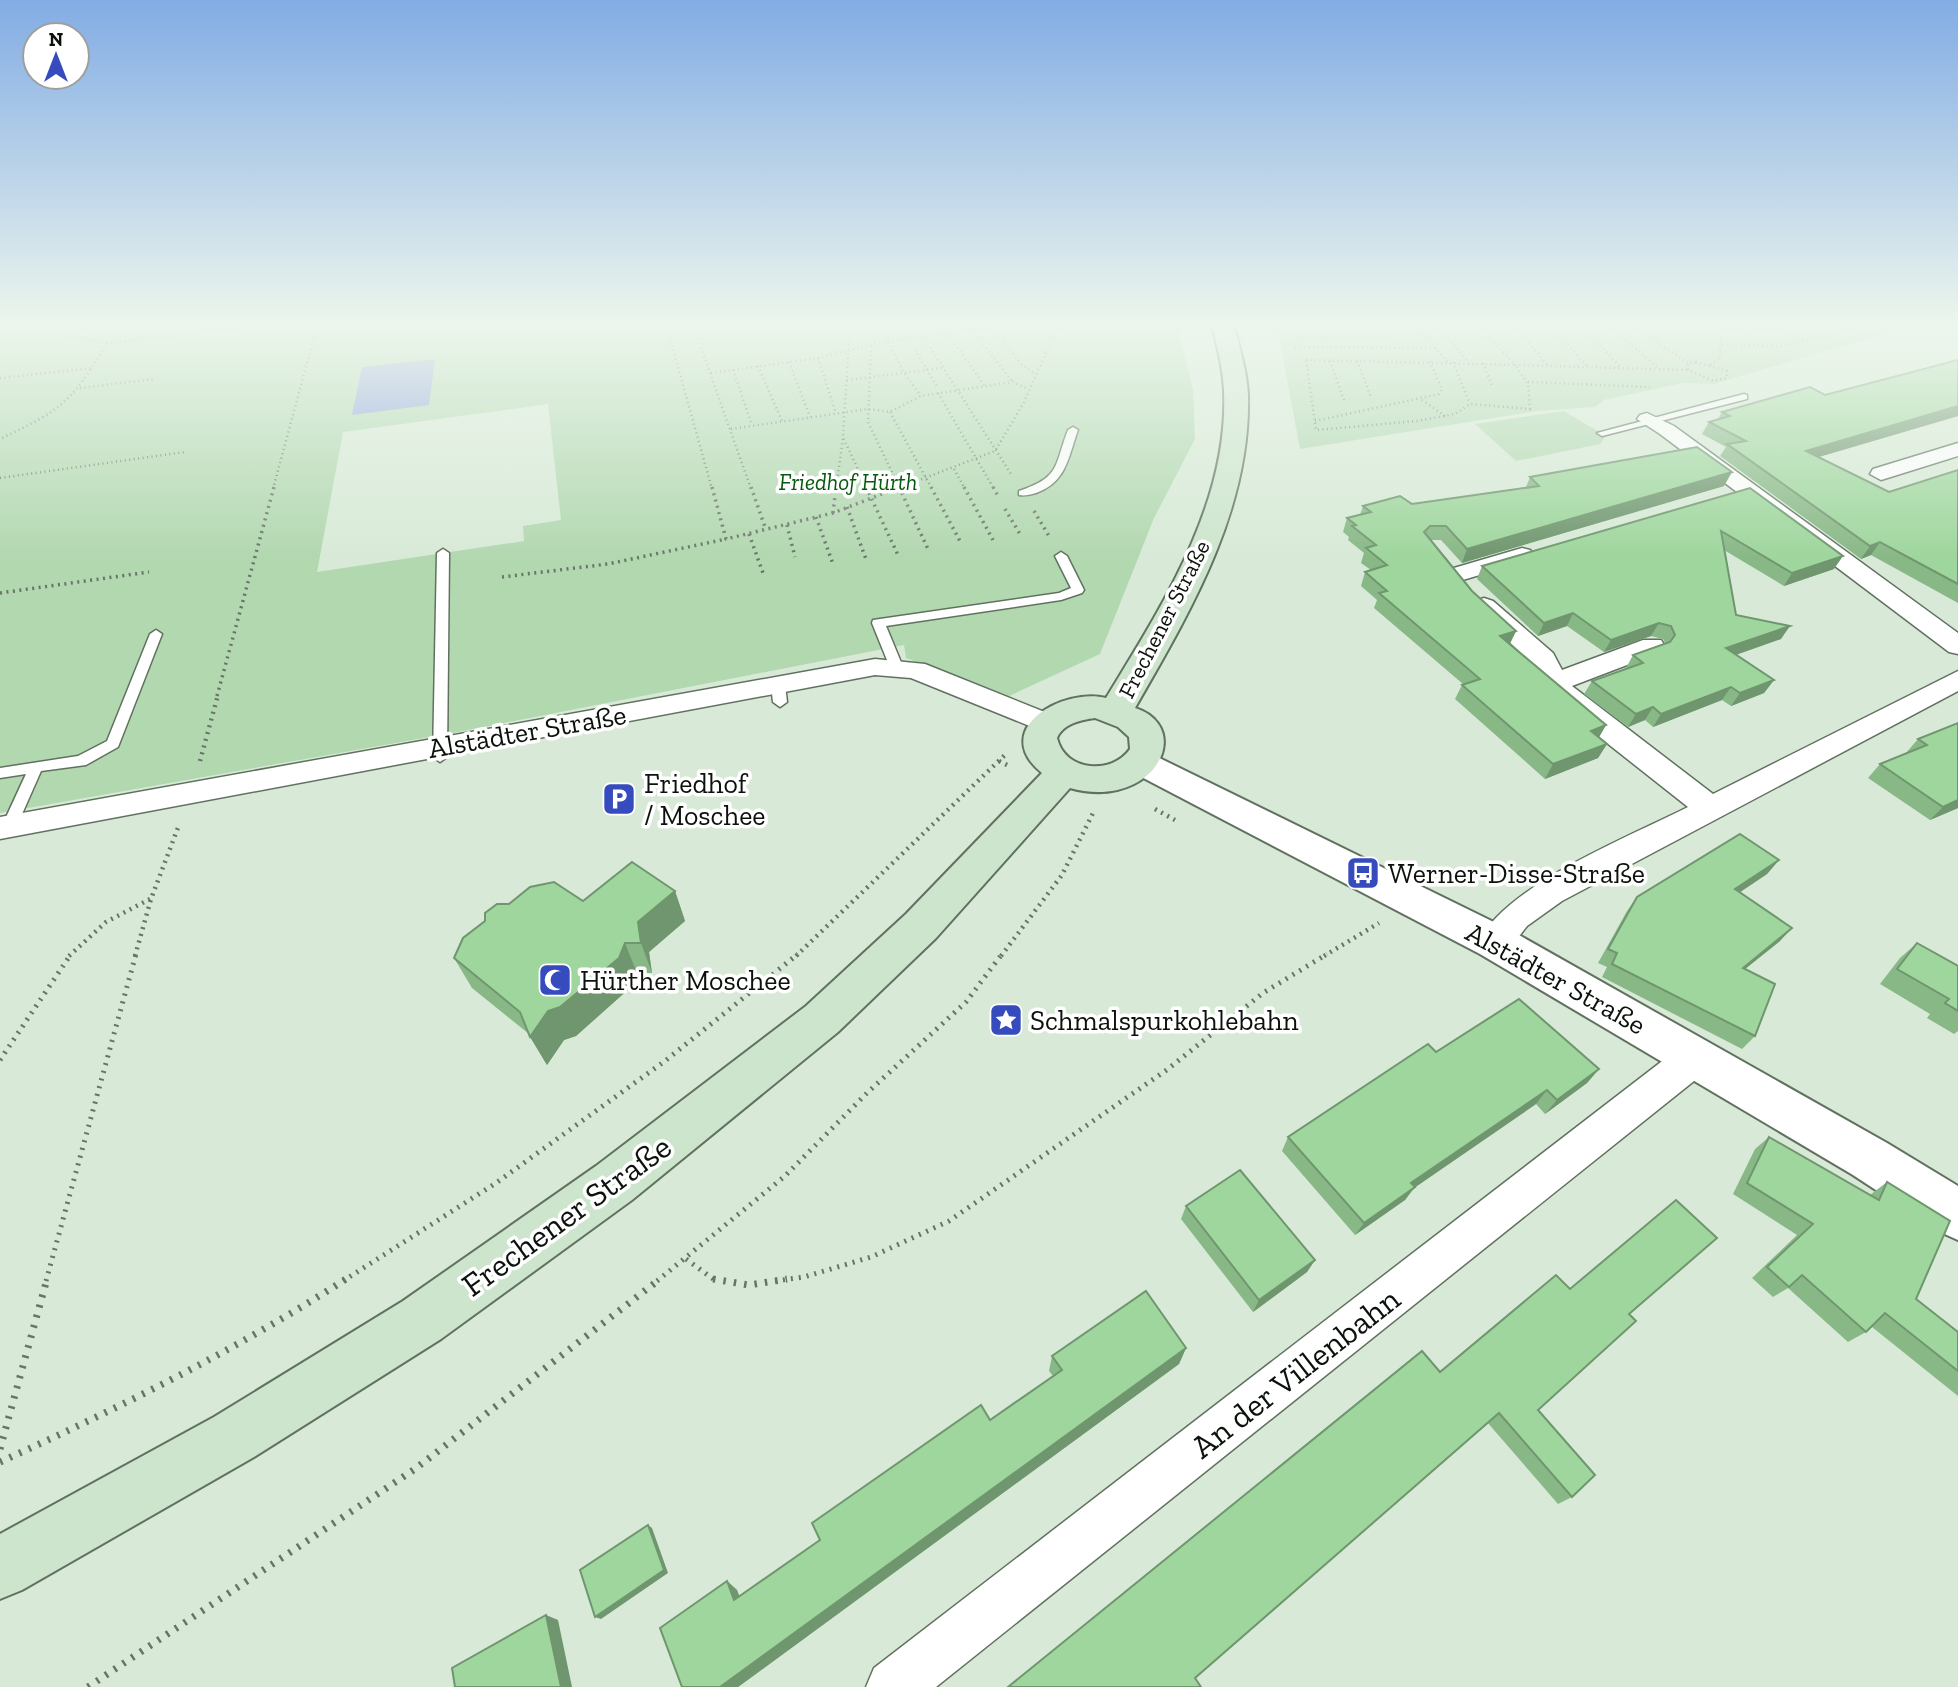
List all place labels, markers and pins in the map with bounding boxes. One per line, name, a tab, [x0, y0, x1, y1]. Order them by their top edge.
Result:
place label: Friedhof / Moschee	[644, 767, 765, 832]
parking icon: Friedhof / Moschee	[600, 780, 638, 818]
bus stop icon: Werner-Disse-Straße	[1344, 854, 1382, 892]
place label: Werner-Disse-Straße	[1388, 857, 1645, 890]
mosque icon: Hürther Moschee	[536, 961, 574, 999]
place label: Hürther Moschee	[580, 964, 791, 997]
place icon: Schmalspurkohlebahn	[987, 1001, 1025, 1039]
place label: Schmalspurkohlebahn	[1030, 1004, 1299, 1037]

